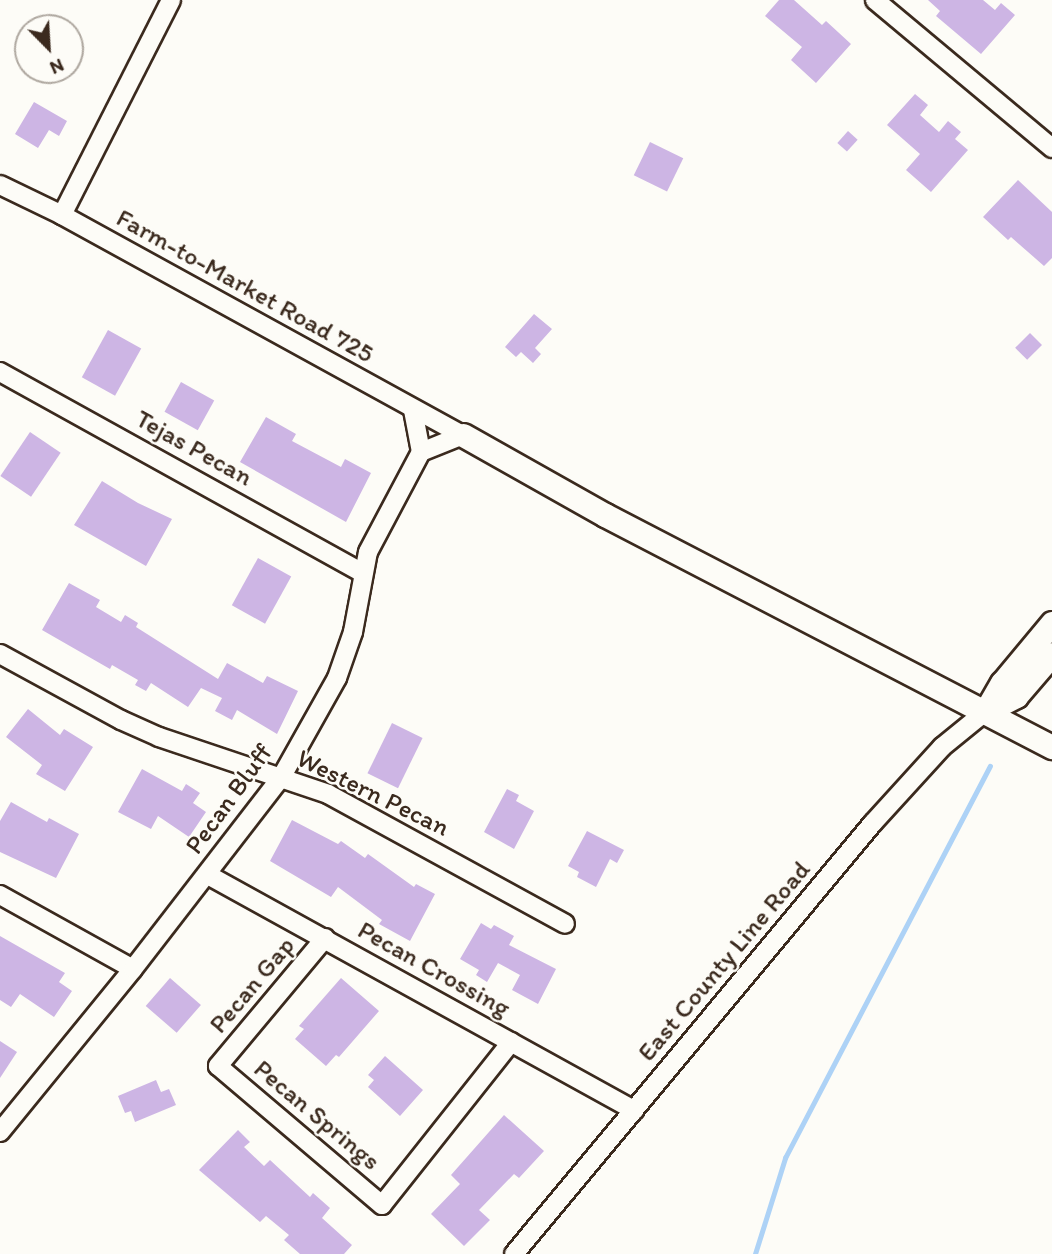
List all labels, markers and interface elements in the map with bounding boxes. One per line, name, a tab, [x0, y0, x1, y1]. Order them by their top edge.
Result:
north arrow	[14, 14, 84, 84]
text: N	[46, 54, 67, 80]
street label: Farm-to-Market Road 725	[111, 202, 379, 370]
street label: Tejas Pecan	[131, 404, 257, 492]
street label: Pecan Bluff	[179, 738, 279, 860]
street label: Western Pecan	[293, 743, 453, 843]
street label: East County Line Road	[632, 855, 816, 1067]
street label: Pecan Crossing	[352, 914, 516, 1024]
street label: Pecan Gap	[203, 930, 301, 1040]
street label: Pecan Springs	[247, 1053, 387, 1177]

